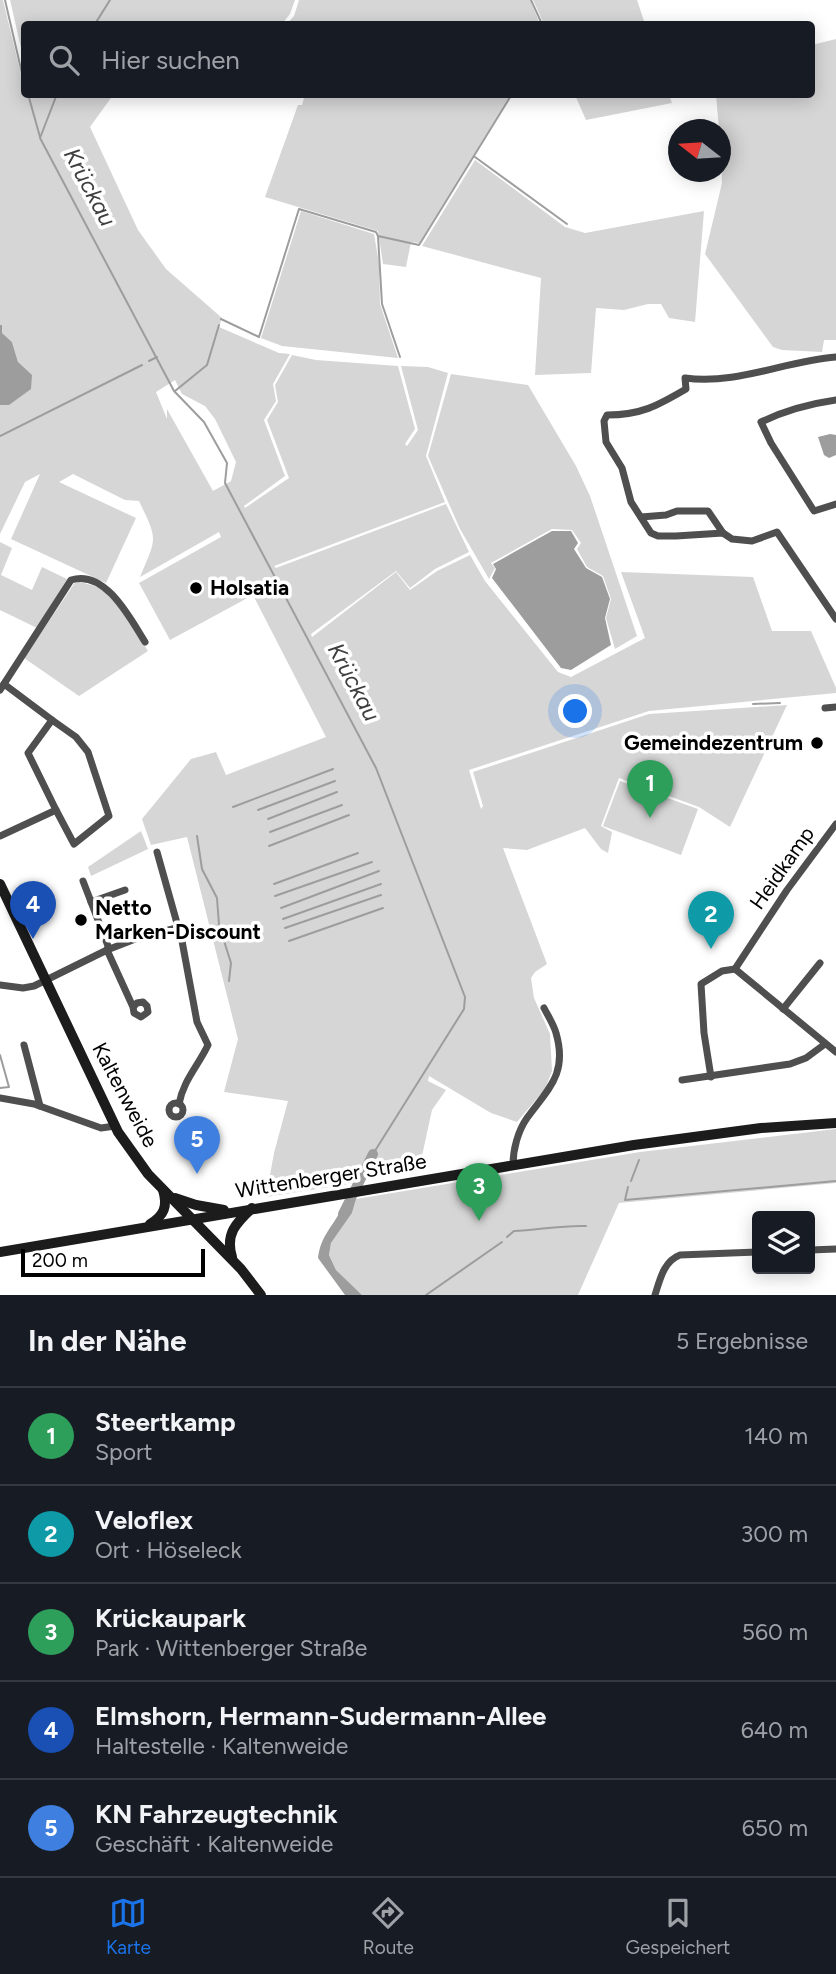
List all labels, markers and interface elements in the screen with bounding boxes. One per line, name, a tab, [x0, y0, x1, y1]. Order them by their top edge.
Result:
search box	[21, 21, 815, 98]
icon: search	[45, 41, 83, 79]
text: Hier suchen	[101, 44, 240, 76]
north arrow	[668, 119, 731, 182]
water label: Krückau	[58, 143, 122, 231]
place label: Holsatia	[210, 575, 289, 600]
marker: Holsatia	[188, 580, 204, 596]
water label: Krückau	[322, 638, 386, 726]
your location	[558, 694, 592, 728]
place label: Gemeindezentrum	[624, 730, 803, 755]
marker: Gemeindezentrum	[809, 735, 825, 751]
pin: 1	[627, 760, 673, 818]
street label: Heidkamp	[744, 821, 819, 914]
pin: 4	[10, 881, 56, 939]
pin: 2	[688, 891, 734, 949]
place label: Netto Marken-Discount	[95, 895, 261, 944]
marker: Netto Marken-Discount	[73, 912, 89, 928]
street label: Kaltenweide	[87, 1038, 164, 1151]
pin: 5	[174, 1116, 220, 1174]
street label: Wittenberger Straße	[234, 1148, 428, 1203]
pin: 3	[456, 1163, 502, 1221]
map controls	[752, 1211, 815, 1274]
button: layers	[752, 1211, 815, 1274]
scale bar	[21, 1246, 205, 1278]
text: 200 m	[32, 1249, 88, 1272]
text: In der Nähe	[28, 1322, 187, 1359]
text: 5 Ergebnisse	[676, 1327, 808, 1355]
text: Steertkamp	[95, 1406, 236, 1438]
text: 1	[46, 1422, 56, 1450]
text: 140 m	[744, 1422, 808, 1450]
text: Sport	[95, 1438, 153, 1466]
text: Veloflex	[95, 1504, 193, 1536]
text: 2	[44, 1520, 58, 1548]
text: 300 m	[741, 1520, 808, 1548]
text: Ort · Höseleck	[95, 1536, 242, 1564]
text: Krückaupark	[95, 1602, 246, 1634]
text: 3	[45, 1618, 57, 1646]
text: 560 m	[742, 1618, 808, 1646]
text: Park · Wittenberger Straße	[95, 1634, 367, 1662]
text: Elmshorn, Hermann-Sudermann-Allee	[95, 1700, 546, 1732]
text: 4	[44, 1716, 58, 1744]
text: 640 m	[741, 1716, 808, 1744]
text: Haltestelle · Kaltenweide	[95, 1732, 348, 1760]
text: KN Fahrzeugtechnik	[95, 1798, 338, 1830]
text: 5	[44, 1814, 58, 1842]
text: 650 m	[742, 1814, 808, 1842]
text: Geschäft · Kaltenweide	[95, 1830, 333, 1858]
tab: Karte	[106, 1894, 151, 1959]
tab: Route	[363, 1894, 414, 1959]
tab: Gespeichert	[626, 1894, 730, 1959]

